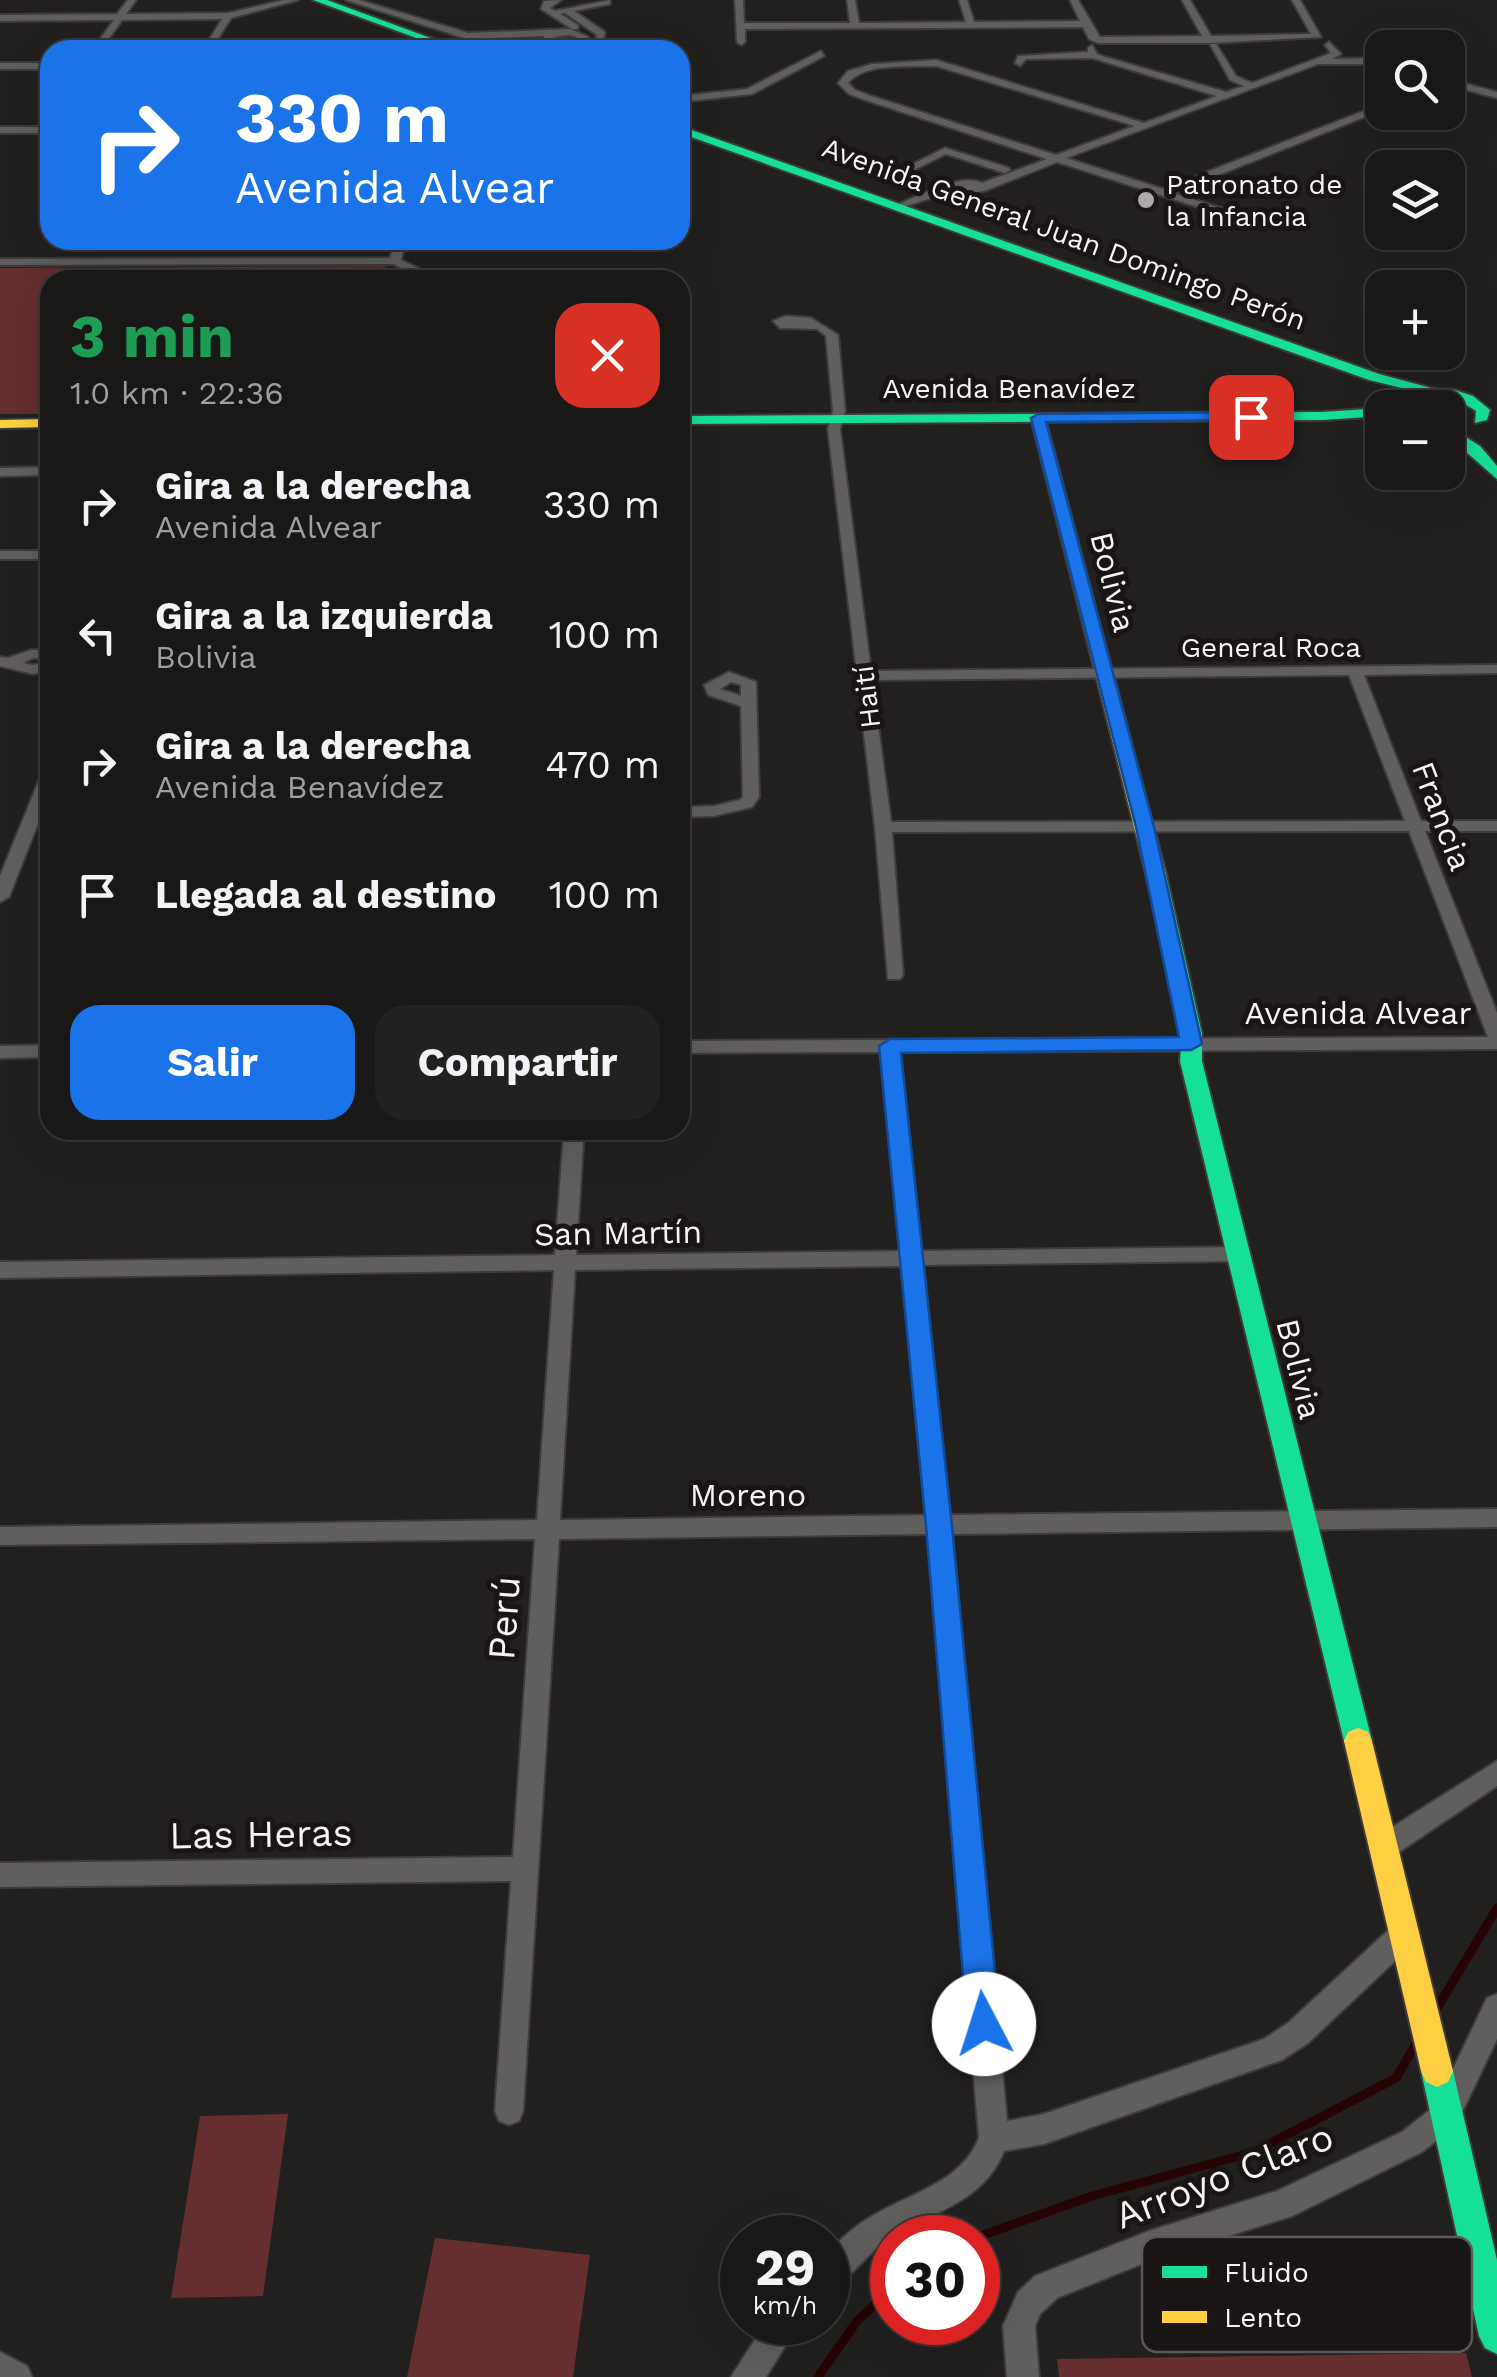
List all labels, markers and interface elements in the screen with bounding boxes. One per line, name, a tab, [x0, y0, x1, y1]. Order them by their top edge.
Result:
map controls	[1365, 30, 1465, 490]
button: search	[1365, 30, 1465, 130]
text: 330 m	[235, 77, 449, 159]
icon: right	[70, 80, 200, 210]
street label: Avenida General Juan Domingo Perón	[818, 131, 1310, 337]
button: layers	[1365, 150, 1465, 250]
text: Avenida Alvear	[235, 161, 554, 214]
place label: Patronato de la Infancia	[1166, 168, 1342, 233]
marker: Patronato de la Infancia	[1135, 189, 1157, 211]
button: +	[1365, 270, 1465, 370]
text: 3 min	[70, 301, 234, 372]
button: close	[555, 303, 660, 408]
street label: Avenida Benavídez	[882, 372, 1136, 405]
text: 1.0 km · 22:36	[70, 374, 284, 412]
pin	[1209, 375, 1294, 460]
icon: arrive	[1224, 390, 1279, 445]
button: −	[1365, 390, 1465, 490]
text: Gira a la derecha	[155, 464, 471, 508]
icon: right	[70, 478, 125, 533]
text: 330 m	[543, 483, 660, 527]
text: Avenida Alvear	[155, 508, 382, 546]
street label: Bolivia	[1082, 528, 1144, 636]
text: Gira a la izquierda	[155, 594, 493, 638]
icon: left	[70, 608, 125, 663]
text: 100 m	[549, 613, 660, 657]
street label: General Roca	[1181, 631, 1361, 664]
text: Bolivia	[155, 638, 257, 676]
street label: Haití	[847, 664, 887, 730]
text: Gira a la derecha	[155, 724, 471, 768]
icon: right	[70, 738, 125, 793]
text: 470 m	[545, 743, 660, 787]
street label: Francia	[1404, 756, 1480, 876]
text: Avenida Benavídez	[155, 768, 444, 806]
icon: arrive	[70, 868, 125, 923]
text: Llegada al destino	[155, 873, 497, 917]
text: 100 m	[549, 873, 660, 917]
street label: Avenida Alvear	[1244, 994, 1472, 1032]
button: Salir	[70, 1005, 355, 1120]
button: Compartir	[375, 1005, 660, 1120]
street label: San Martín	[534, 1213, 702, 1253]
street label: Bolivia	[1268, 1315, 1330, 1423]
street label: Moreno	[690, 1476, 806, 1514]
street label: Perú	[479, 1575, 529, 1661]
street label: Las Heras	[169, 1810, 353, 1858]
position arrow	[932, 1972, 1036, 2076]
street label: Arroyo Claro	[1109, 2114, 1339, 2238]
speed limit sign: 30	[870, 2215, 1000, 2345]
legend	[1142, 2237, 1472, 2352]
text: 29	[755, 2238, 815, 2297]
text: Fluido	[1224, 2256, 1309, 2289]
text: km/h	[753, 2291, 817, 2320]
text: Lento	[1224, 2301, 1302, 2334]

